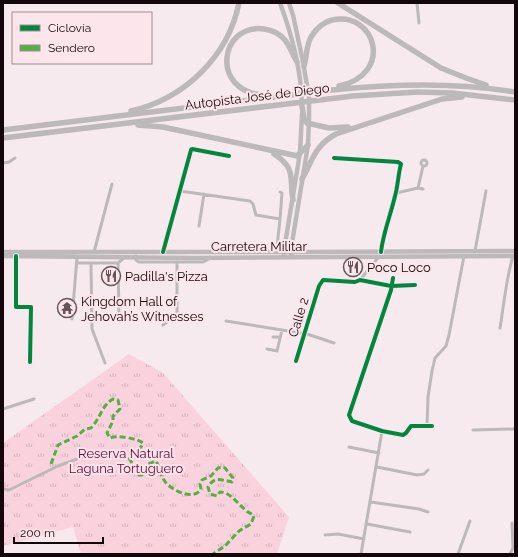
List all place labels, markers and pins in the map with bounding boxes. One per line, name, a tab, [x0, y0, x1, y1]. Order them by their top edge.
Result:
restaurant icon: Poco Loco	[342, 256, 364, 278]
place label: Poco Loco	[367, 260, 431, 275]
restaurant icon: Padilla's Pizza	[100, 265, 122, 287]
place label: Padilla's Pizza	[125, 269, 208, 284]
place label: Kingdom Hall of Jehovah’s Witnesses	[81, 294, 204, 324]
temple icon: Kingdom Hall of Jehovah’s Witnesses	[56, 297, 78, 319]

